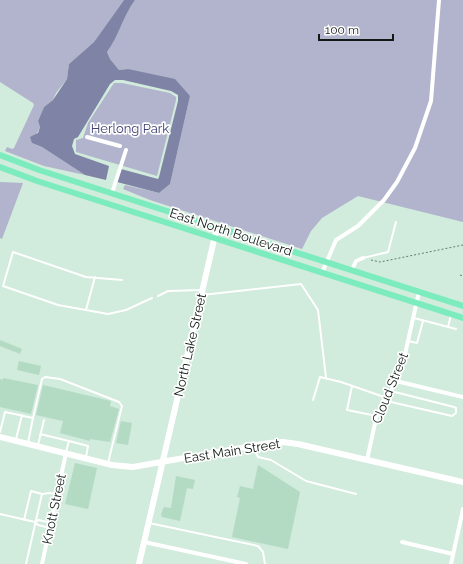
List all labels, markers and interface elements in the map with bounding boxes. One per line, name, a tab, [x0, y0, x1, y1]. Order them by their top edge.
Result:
scale bar	[319, 16, 393, 42]
text: 100 m	[325, 23, 359, 37]
park label: Herlong Park	[91, 121, 169, 136]
street label: East North Boulevard	[168, 205, 294, 259]
street label: North Lake Street	[171, 291, 209, 398]
street label: Cloud Street	[369, 350, 411, 426]
street label: East Main Street	[183, 436, 282, 466]
street label: Knott Street	[39, 472, 69, 546]

